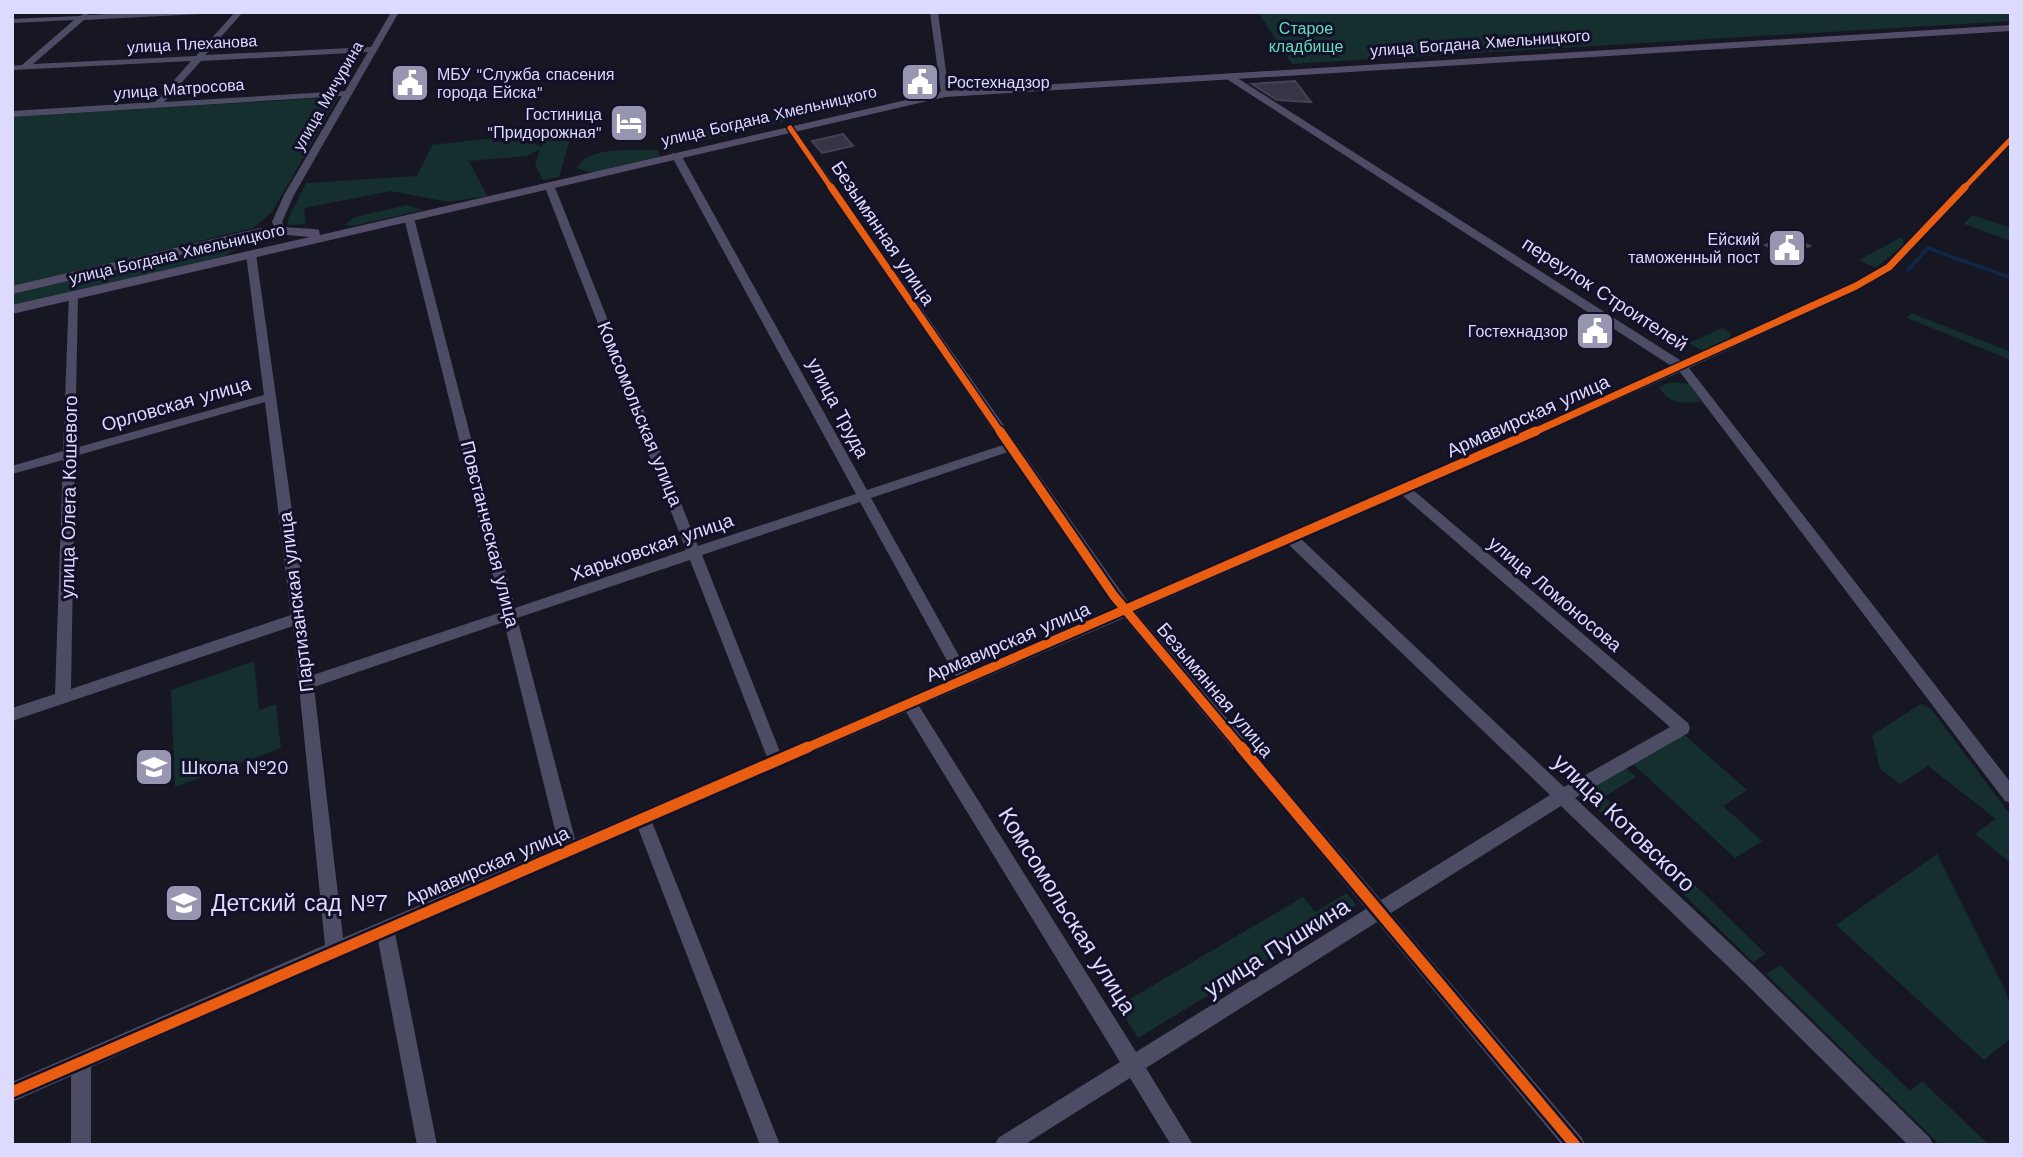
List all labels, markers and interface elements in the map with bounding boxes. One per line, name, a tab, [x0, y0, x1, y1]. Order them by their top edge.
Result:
park label: Старое кладбище	[1269, 19, 1343, 56]
street label: улица Богдана Хмельницкого	[1369, 26, 1591, 60]
street label: улица Плеханова	[126, 31, 258, 57]
street label: улица Мичурина	[289, 38, 367, 154]
public building icon: Ростехнадзор	[899, 61, 941, 103]
public building icon: МБУ "Служба спасения города Ейска"	[389, 62, 431, 104]
place label: МБУ "Служба спасения города Ейска"	[437, 65, 615, 102]
place label: Ростехнадзор	[947, 73, 1050, 92]
street label: улица Матросова	[113, 75, 245, 103]
street label: улица Богдана Хмельницкого	[659, 82, 879, 150]
hotel icon: Гостиница "Придорожная"	[608, 102, 650, 144]
place label: Гостиница "Придорожная"	[487, 105, 602, 142]
street label: Безымянная улица	[826, 157, 940, 310]
street label: улица Богдана Хмельницкого	[67, 220, 287, 288]
public building icon: Ейский таможенный пост	[1766, 227, 1808, 269]
place label: Ейский таможенный пост	[1628, 230, 1761, 267]
street label: переулок Строителей	[1518, 232, 1692, 356]
public building icon: Гостехнадзор	[1574, 310, 1616, 352]
street label: Комсомольская улица	[592, 318, 688, 510]
place label: Гостехнадзор	[1468, 322, 1568, 341]
street label: улица Труда	[802, 354, 874, 462]
street label: Армавирская улица	[1443, 370, 1613, 462]
street label: Орловская улица	[99, 372, 254, 436]
street label: улица Олега Кошевого	[56, 395, 82, 599]
street label: Повстанческая улица	[456, 438, 524, 630]
street label: Харьковская улица	[568, 508, 737, 586]
street label: Партизанская улица	[273, 510, 318, 693]
street label: улица Ломоносова	[1484, 531, 1627, 657]
street label: Армавирская улица	[923, 597, 1094, 687]
street label: Безымянная улица	[1152, 618, 1278, 762]
school or university icon: Школа №20	[133, 746, 175, 788]
street label: улица Котовского	[1547, 748, 1701, 898]
place label: Школа №20	[181, 756, 289, 779]
street label: Комсомольская улица	[992, 803, 1142, 1019]
street label: Армавирская улица	[402, 821, 573, 911]
school or university icon: Детский сад №7	[163, 882, 205, 924]
place label: Детский сад №7	[211, 890, 388, 917]
street label: улица Пушкина	[1199, 892, 1355, 1003]

